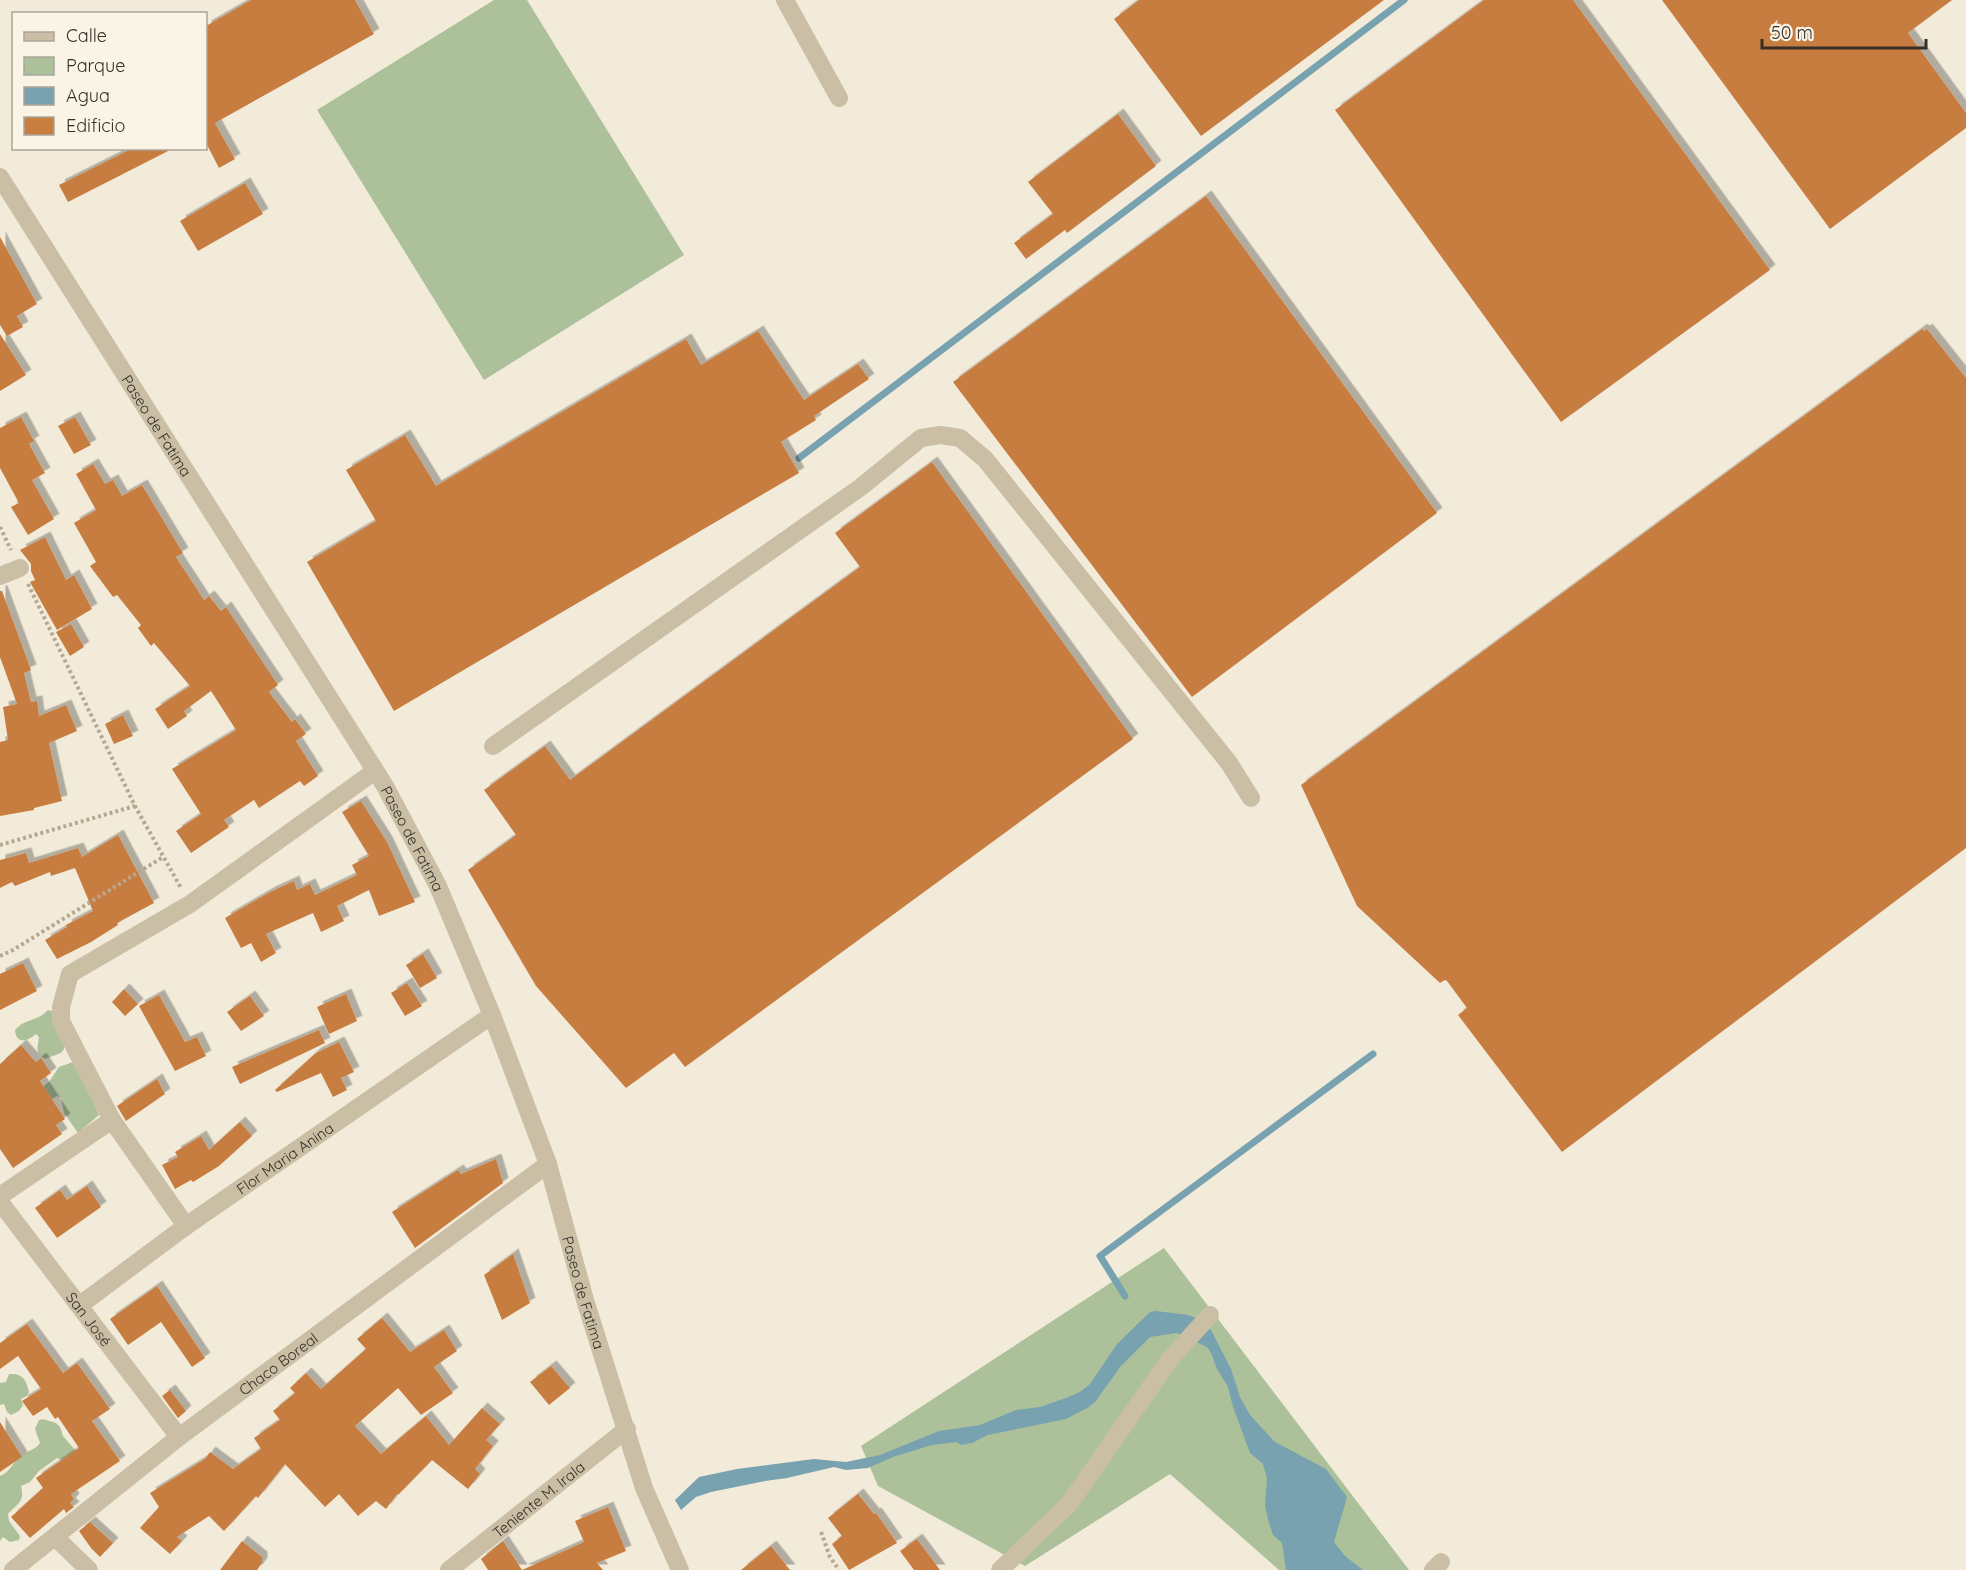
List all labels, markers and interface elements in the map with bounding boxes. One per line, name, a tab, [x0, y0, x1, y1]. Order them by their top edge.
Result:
legend	[12, 12, 207, 150]
scale bar	[1762, 12, 1926, 50]
text: 50 m	[1771, 21, 1813, 44]
text: Calle	[66, 24, 107, 47]
text: Parque	[66, 54, 125, 77]
text: Agua	[66, 84, 110, 107]
text: Edificio	[66, 114, 125, 137]
street label: Paseo de Fatima	[118, 371, 196, 480]
street label: Paseo de Fatima	[377, 783, 449, 894]
street label: Flor Maria Anina	[232, 1118, 337, 1198]
street label: Paseo de Fatima	[559, 1234, 609, 1351]
street label: San José	[62, 1288, 116, 1350]
street label: Chaco Boreal	[235, 1328, 321, 1399]
street label: Teniente M. Irala	[488, 1457, 588, 1542]

